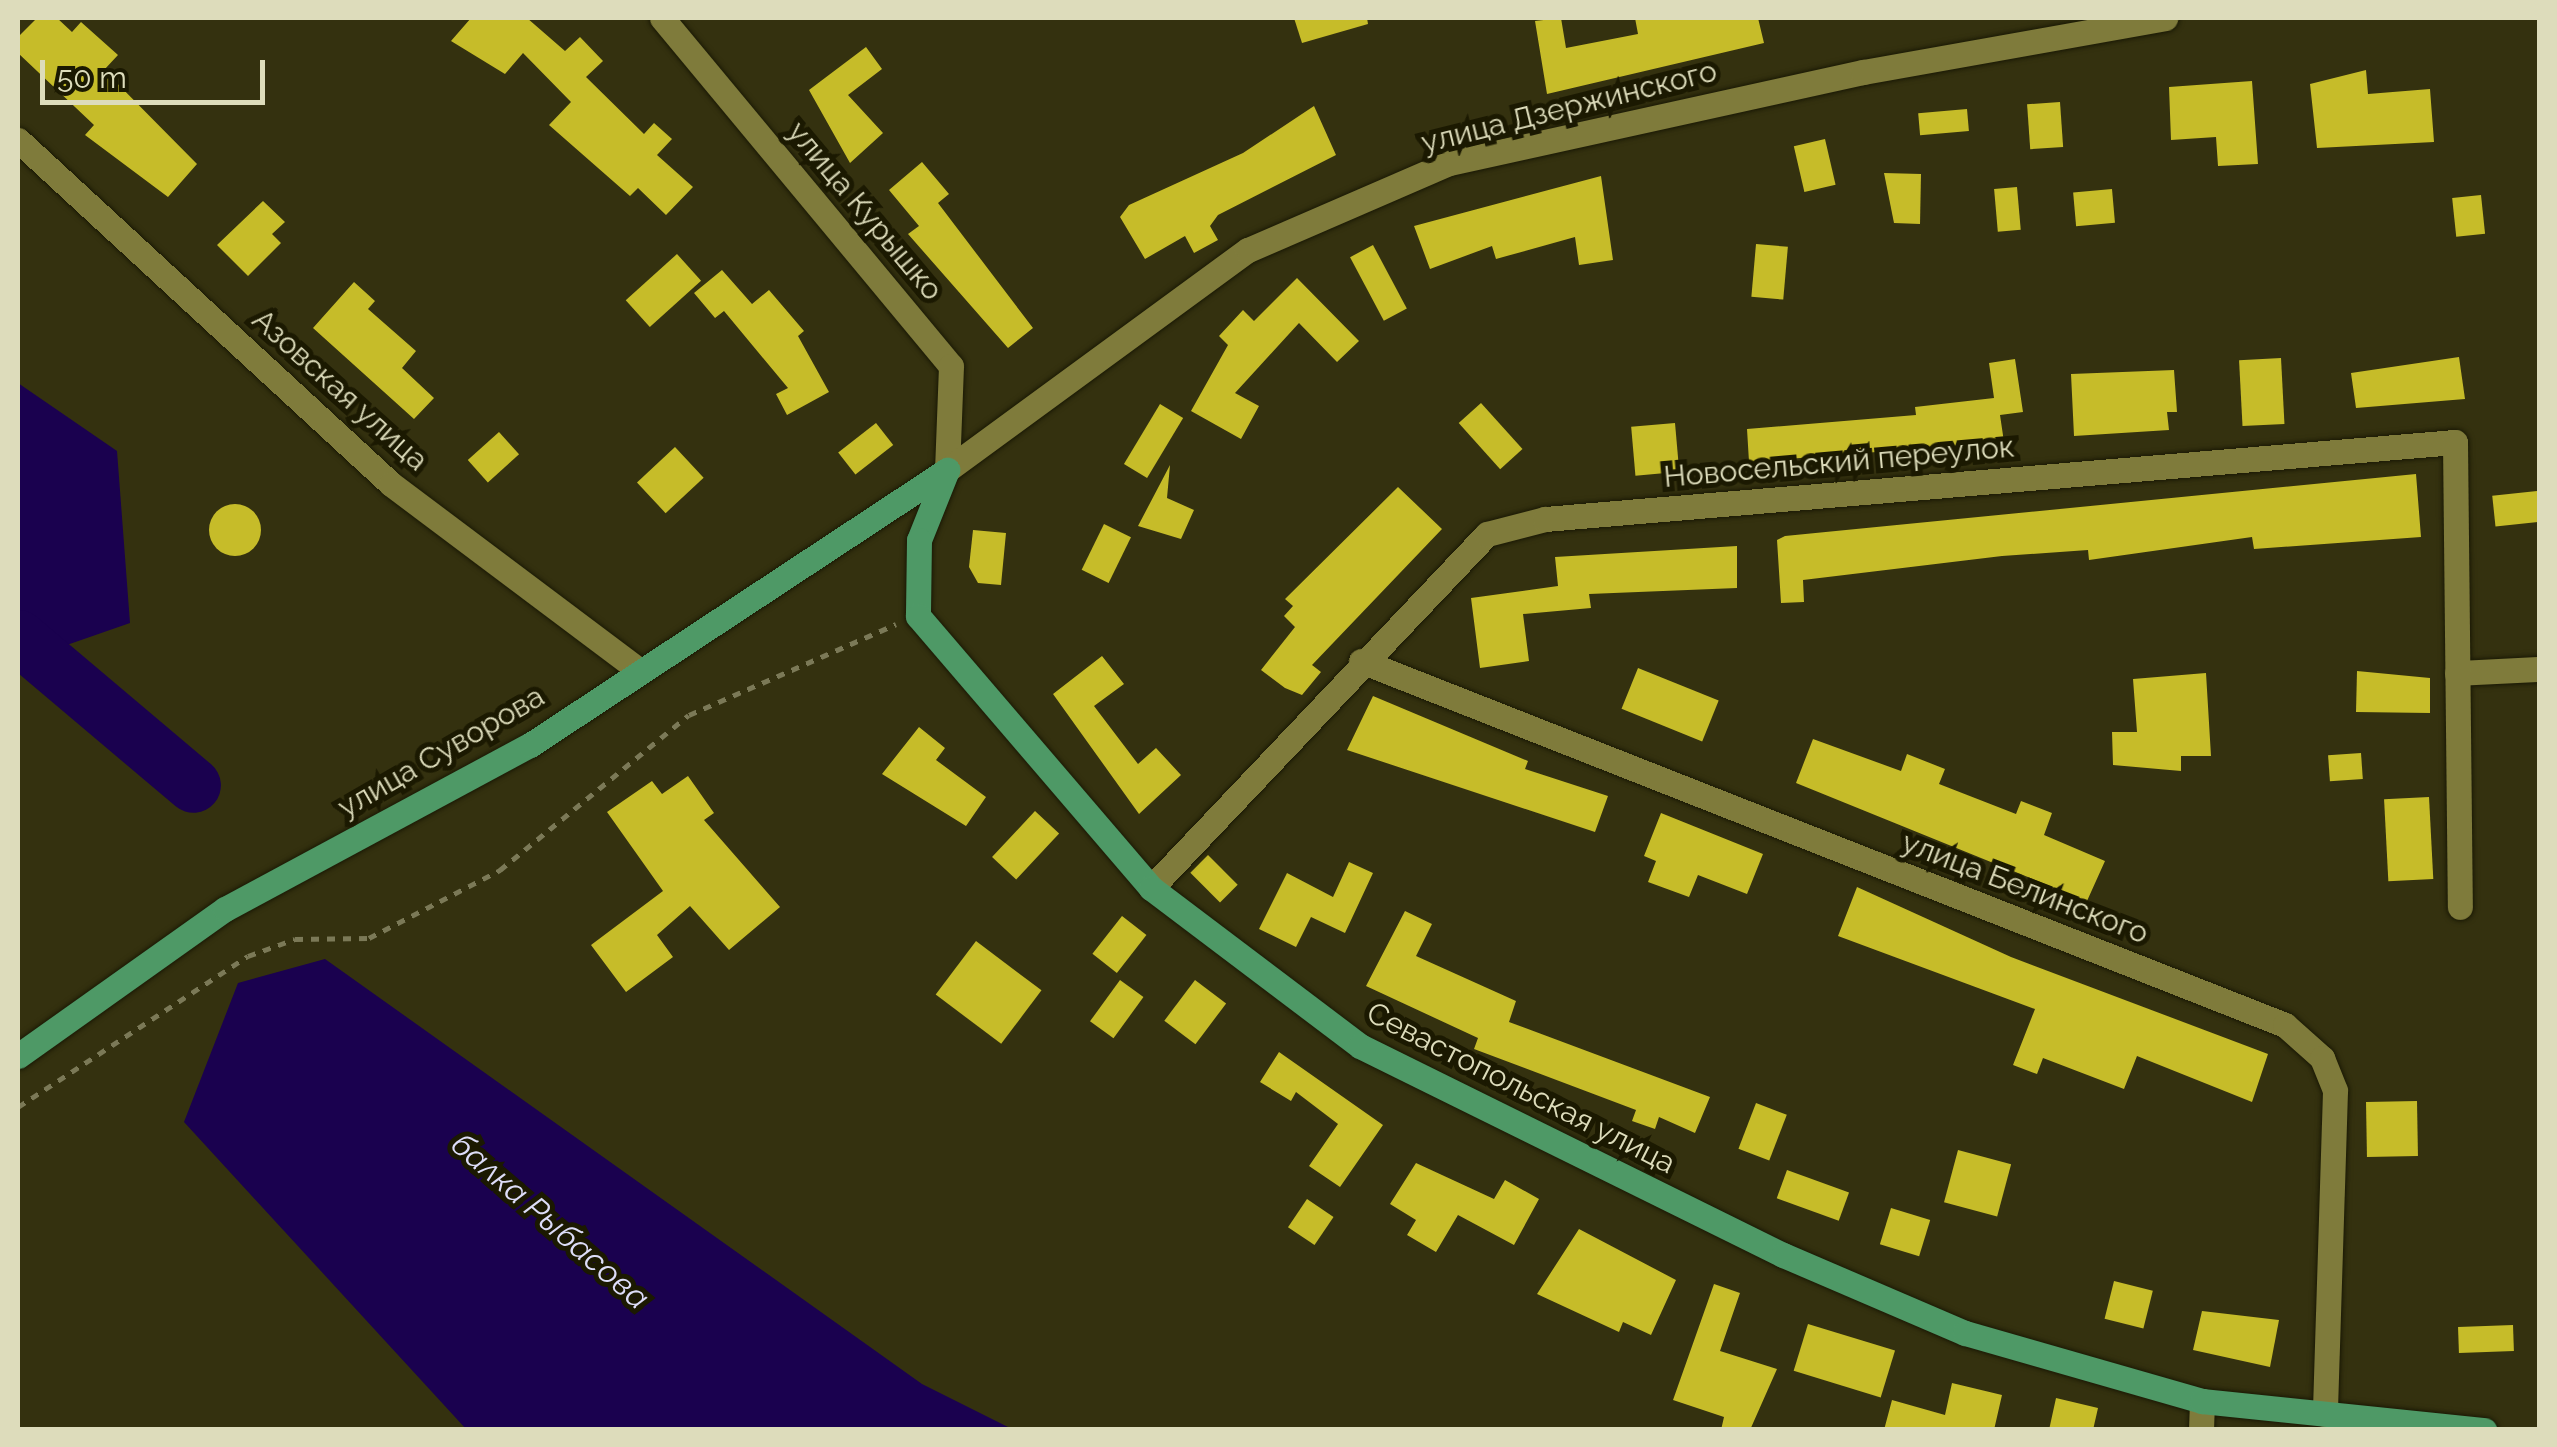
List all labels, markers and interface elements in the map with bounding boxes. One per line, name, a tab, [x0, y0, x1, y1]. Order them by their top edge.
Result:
scale bar	[45, 40, 270, 102]
street label: улица Дзержинского	[1418, 53, 1720, 161]
text: 50 m	[57, 60, 127, 95]
street label: улица Курышко	[780, 114, 950, 308]
street label: Азовская улица	[245, 302, 435, 478]
street label: Новосельский переулок	[1662, 429, 2016, 495]
street label: улица Суворова	[332, 678, 550, 826]
street label: улица Белинского	[1897, 824, 2153, 952]
street label: Севастопольская улица	[1360, 994, 1682, 1182]
water label: балка Рыбасова	[443, 1124, 657, 1318]

